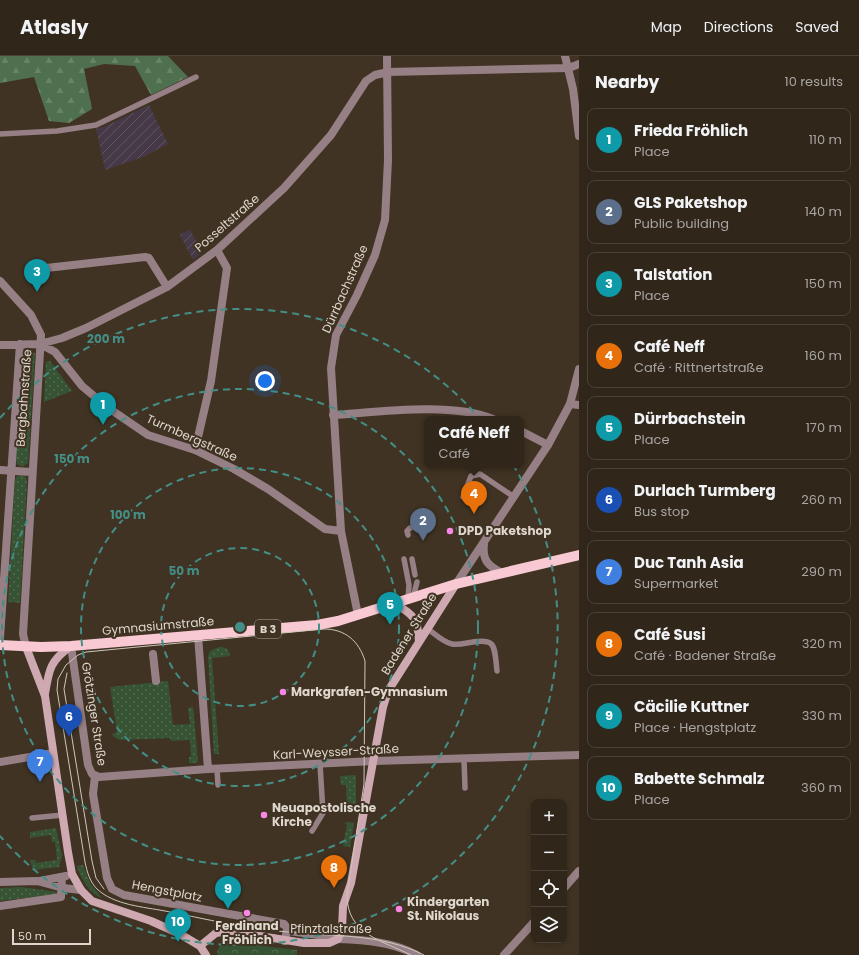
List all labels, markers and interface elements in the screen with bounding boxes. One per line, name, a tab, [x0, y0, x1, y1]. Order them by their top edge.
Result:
text: Atlasly	[20, 14, 88, 41]
text: Map	[651, 17, 682, 37]
text: Directions	[704, 17, 773, 37]
text: Saved	[795, 17, 839, 37]
text: Nearby	[595, 70, 659, 94]
text: 10 results	[784, 72, 843, 91]
text: Frieda Fröhlich	[634, 120, 748, 141]
text: 1	[607, 130, 611, 149]
text: 110 m	[809, 130, 842, 149]
text: Place	[634, 142, 669, 161]
street label: Posseltstraße	[191, 190, 263, 256]
text: GLS Paketshop	[634, 192, 747, 213]
text: 2	[605, 202, 613, 221]
text: 140 m	[805, 202, 842, 221]
text: Public building	[634, 214, 729, 233]
street label: Dürrbachstraße	[317, 242, 372, 336]
pin: 3	[24, 259, 50, 292]
text: Talstation	[634, 264, 712, 285]
text: 3	[605, 274, 613, 293]
text: 150 m	[805, 274, 842, 293]
text: Place	[634, 286, 669, 305]
text: 200 m	[87, 330, 125, 347]
text: Café Neff	[634, 336, 705, 357]
text: 4	[605, 346, 613, 365]
text: 160 m	[805, 346, 842, 365]
street label: Bergbahnstraße	[12, 349, 35, 447]
text: Café · Rittnertstraße	[634, 358, 763, 377]
your location	[255, 371, 275, 391]
pin: 1	[90, 392, 116, 425]
text: Dürrbachstein	[634, 408, 746, 429]
street label: Turmbergstraße	[144, 410, 240, 465]
popup	[424, 416, 524, 468]
text: 5	[605, 418, 613, 437]
text: 170 m	[806, 418, 842, 437]
text: Café Neff	[439, 422, 509, 443]
text: Place	[634, 430, 669, 449]
text: Café	[439, 444, 470, 463]
text: 150 m	[54, 450, 90, 467]
text: Durlach Turmberg	[634, 480, 776, 501]
pin: 4	[461, 481, 487, 514]
text: 6	[605, 490, 613, 509]
text: 260 m	[801, 490, 842, 509]
text: Bus stop	[634, 502, 689, 521]
text: 100 m	[110, 506, 146, 523]
pin: 2	[410, 508, 436, 541]
place label: DPD Paketshop	[458, 522, 551, 539]
marker: DPD Paketshop	[445, 526, 455, 536]
text: Duc Tanh Asia	[634, 552, 744, 573]
text: 50 m	[169, 562, 200, 579]
text: 7	[606, 562, 612, 581]
text: 290 m	[801, 562, 842, 581]
text: Supermarket	[634, 574, 718, 593]
street label: Badener Straße	[377, 590, 441, 678]
pin: 5	[377, 592, 403, 625]
street label: Gymnasiumstraße	[101, 612, 215, 639]
centre of rings	[233, 620, 247, 634]
road number: B 3	[255, 620, 281, 638]
text: Café Susi	[634, 624, 706, 645]
text: 8	[605, 634, 613, 653]
text: 320 m	[802, 634, 842, 653]
text: Café · Badener Straße	[634, 646, 776, 665]
street label: Grötzinger Straße	[78, 661, 111, 767]
place label: Markgrafen-Gymnasium	[291, 683, 448, 700]
marker: Markgrafen-Gymnasium	[278, 687, 288, 697]
text: Cäcilie Kuttner	[634, 696, 749, 717]
pin: 6	[56, 704, 82, 737]
text: 9	[605, 706, 613, 725]
text: 330 m	[802, 706, 842, 725]
text: Place · Hengstplatz	[634, 718, 756, 737]
street label: Karl-Weysser-Straße	[273, 740, 399, 763]
pin: 7	[27, 749, 53, 782]
text: Babette Schmalz	[634, 768, 764, 789]
text: 10	[602, 778, 616, 797]
text: 360 m	[801, 778, 842, 797]
text: Place	[634, 790, 669, 809]
place label: Neuapostolische Kirche	[272, 799, 377, 830]
map controls	[531, 799, 567, 943]
button: +	[531, 799, 567, 835]
marker: Neuapostolische Kirche	[259, 810, 269, 820]
button: −	[531, 835, 567, 871]
pin: 8	[321, 855, 347, 888]
button: locate	[531, 871, 567, 907]
street label: Hengstplatz	[131, 875, 204, 906]
pin: 9	[215, 876, 241, 909]
place label: Kindergarten St. Nikolaus	[407, 893, 489, 924]
marker: Kindergarten St. Nikolaus	[394, 904, 404, 914]
button: layers	[531, 907, 567, 943]
marker: Ferdinand Fröhlich	[242, 908, 252, 918]
pin: 10	[165, 909, 191, 942]
place label: Ferdinand Fröhlich	[215, 917, 279, 948]
street label: Pfinztalstraße	[290, 920, 372, 937]
scale bar	[12, 927, 91, 946]
text: 50 m	[18, 928, 46, 944]

